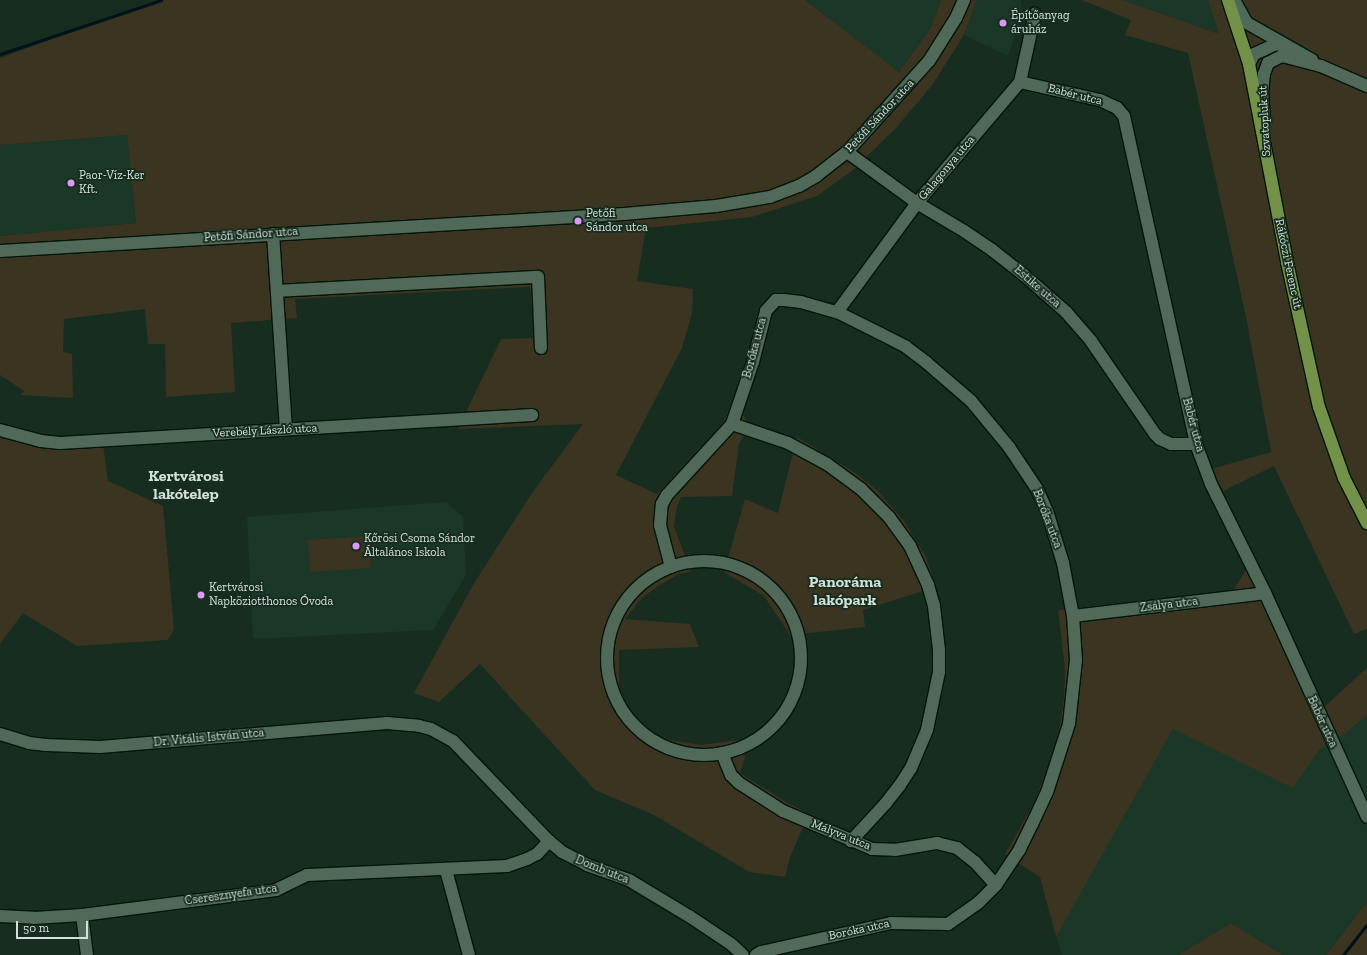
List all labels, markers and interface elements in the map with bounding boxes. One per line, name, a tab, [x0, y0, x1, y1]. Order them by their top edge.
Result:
place label: Építőanyag áruház	[1011, 9, 1070, 37]
marker: Építőanyag áruház	[998, 18, 1008, 28]
street label: Petőfi Sándor utca	[843, 77, 917, 155]
street label: Babér utca	[1046, 81, 1104, 109]
street label: Szvatopluk út	[1256, 85, 1274, 157]
street label: Galagonya utca	[916, 133, 978, 203]
place label: Paor-Víz-Ker Kft.	[79, 169, 145, 197]
marker: Paor-Víz-Ker Kft.	[66, 178, 76, 188]
place label: Petőfi Sándor utca	[586, 207, 648, 235]
marker: Petőfi Sándor utca	[573, 216, 583, 226]
street label: Rákóczi Ferenc út	[1271, 218, 1305, 310]
street label: Petőfi Sándor utca	[203, 225, 299, 245]
street label: Estike utca	[1011, 263, 1063, 311]
street label: Boróka utca	[740, 316, 770, 380]
street label: Babér utca	[1179, 396, 1207, 454]
street label: Verebély László utca	[212, 421, 318, 441]
district label: Kertvárosi lakótelep	[148, 466, 224, 504]
street label: Boróka utca	[1029, 488, 1065, 550]
place label: Kőrösi Csoma Sándor Általános Iskola	[364, 532, 475, 560]
marker: Kőrösi Csoma Sándor Általános Iskola	[351, 541, 361, 551]
district label: Panoráma lakópark	[809, 572, 881, 610]
place label: Kertvárosi Napköziotthonos Óvoda	[209, 581, 333, 609]
marker: Kertvárosi Napköziotthonos Óvoda	[196, 590, 206, 600]
street label: Zsálya utca	[1139, 594, 1199, 616]
street label: Babér utca	[1304, 694, 1340, 750]
street label: Dr. Vitális István utca	[153, 726, 265, 750]
street label: Mályva utca	[809, 817, 873, 853]
street label: Domb utca	[573, 853, 631, 887]
street label: Cseresznyefa utca	[184, 881, 278, 909]
scale bar	[18, 913, 90, 939]
street label: Boróka utca	[827, 917, 891, 943]
text: 50 m	[23, 921, 49, 935]

